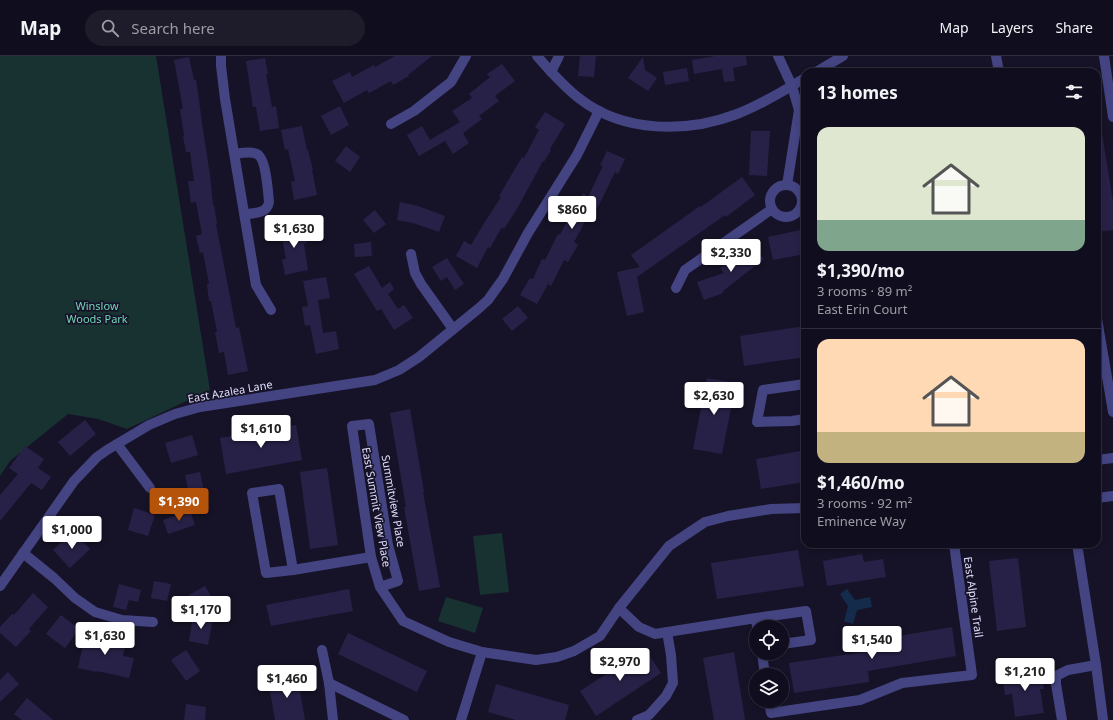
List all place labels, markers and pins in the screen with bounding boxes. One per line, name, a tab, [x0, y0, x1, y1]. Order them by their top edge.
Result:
pin: $860	[548, 196, 596, 230]
pin: $1,630	[261, 215, 327, 249]
pin: $2,330	[698, 239, 764, 273]
pin: $2,630	[681, 382, 747, 416]
pin: $1,610	[228, 415, 294, 449]
pin: $1,390	[146, 488, 212, 522]
pin: $1,000	[39, 516, 105, 550]
pin: $1,170	[168, 596, 234, 630]
pin: $1,630	[72, 622, 138, 656]
pin: $1,540	[839, 626, 905, 660]
pin: $2,970	[587, 648, 653, 682]
pin: $1,210	[992, 658, 1058, 692]
pin: $1,460	[254, 665, 320, 699]

